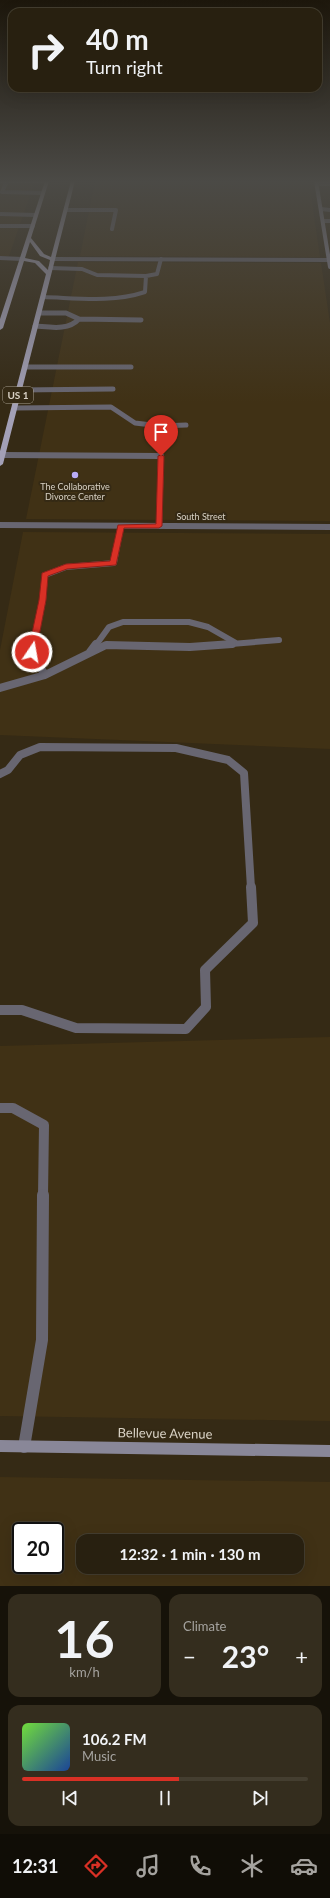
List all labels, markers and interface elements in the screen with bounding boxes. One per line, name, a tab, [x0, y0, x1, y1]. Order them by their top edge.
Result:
text: 40 m	[86, 22, 149, 56]
icon: right	[20, 24, 72, 76]
text: Turn right	[86, 56, 163, 78]
road number: US 1	[3, 387, 33, 403]
pin	[144, 415, 178, 456]
icon: arrive	[150, 421, 172, 443]
marker: The Collaborative Divorce Center	[70, 470, 80, 480]
place label: The Collaborative Divorce Center	[40, 481, 110, 502]
street label: South Street	[176, 511, 226, 522]
position arrow	[11, 631, 53, 673]
street label: Bellevue Avenue	[117, 1424, 213, 1442]
speed limit sign: 20	[12, 1522, 64, 1574]
text: 12:32 · 1 min · 130 m	[120, 1545, 260, 1563]
text: 16	[54, 1607, 115, 1669]
text: Climate	[183, 1618, 226, 1634]
text: 23°	[222, 1638, 269, 1674]
text: −	[183, 1643, 196, 1670]
text: +	[295, 1643, 308, 1670]
text: km/h	[69, 1664, 100, 1680]
text: 106.2 FM	[82, 1730, 147, 1748]
text: Music	[82, 1748, 116, 1764]
icon: previous	[59, 1787, 81, 1809]
icon: pause	[154, 1787, 176, 1809]
icon: next	[249, 1787, 271, 1809]
icon: directions	[82, 1852, 110, 1880]
icon: music	[134, 1852, 162, 1880]
icon: phone	[186, 1852, 214, 1880]
icon: climate	[238, 1852, 266, 1880]
icon: car	[290, 1852, 318, 1880]
text: 12:31	[12, 1855, 58, 1877]

